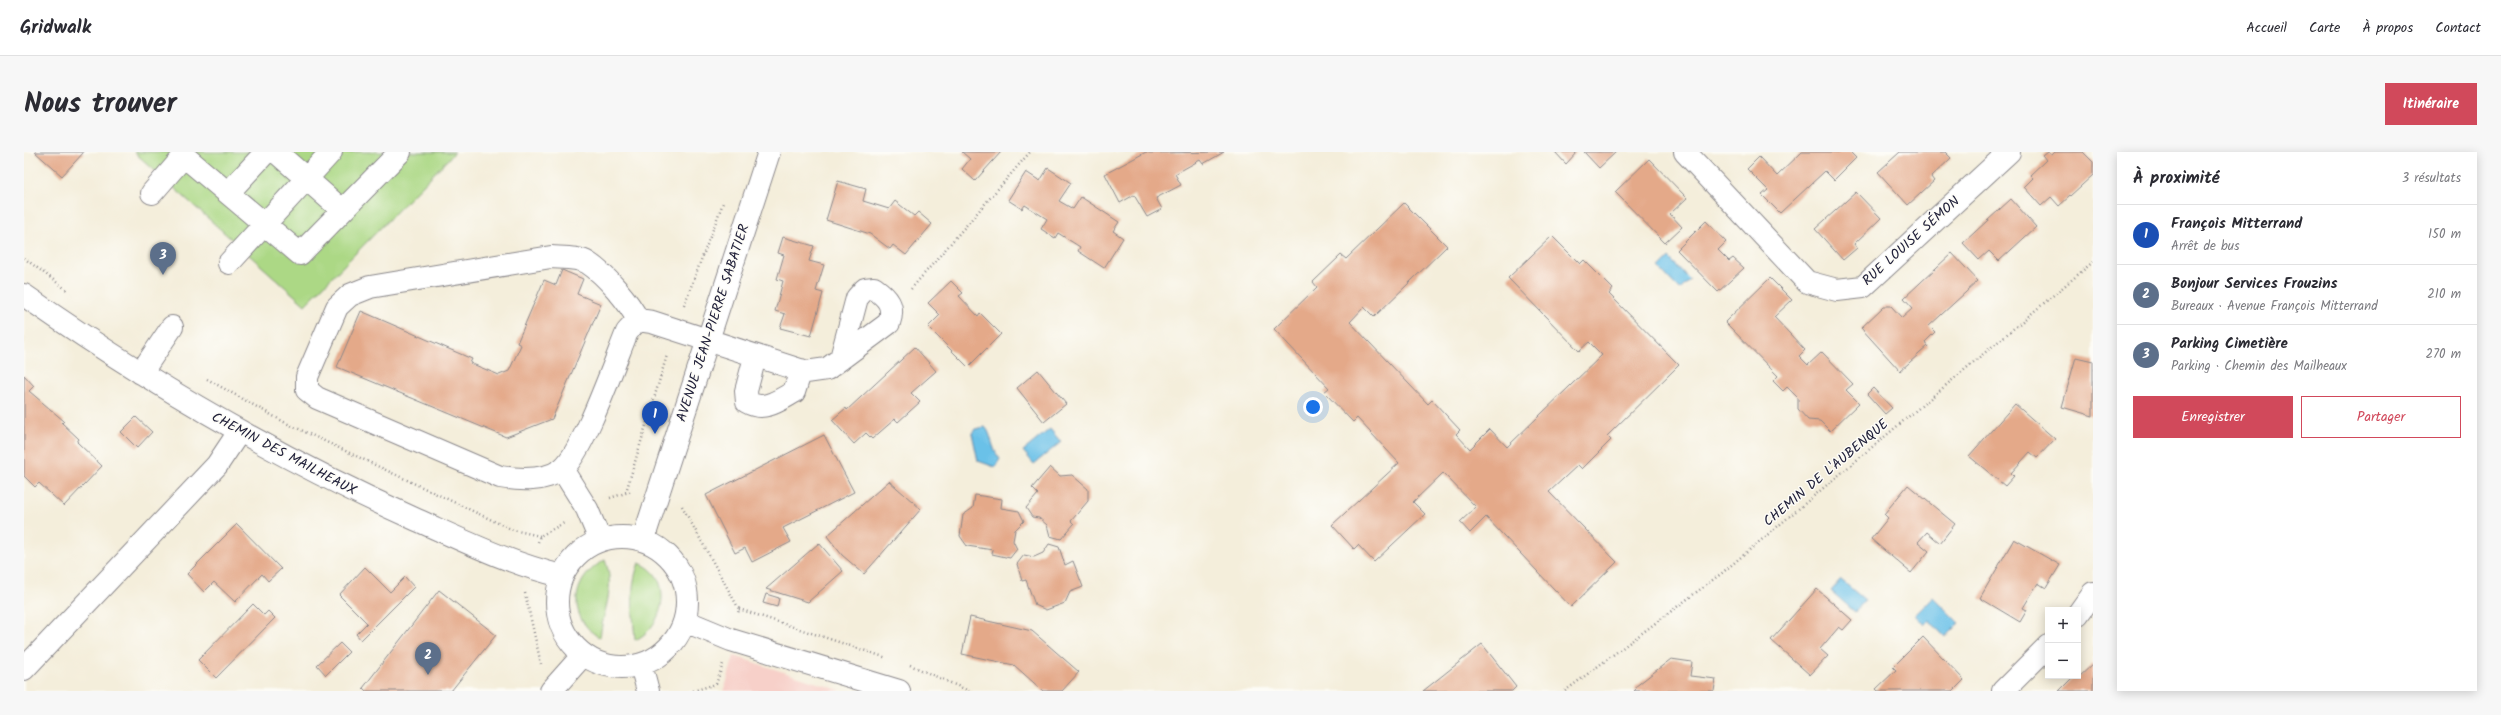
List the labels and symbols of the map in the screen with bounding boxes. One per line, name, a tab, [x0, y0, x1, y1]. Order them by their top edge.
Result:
street label: RUE LOUISE SÉMON	[1857, 191, 1965, 291]
street label: AVENUE JEAN-PIERRE SABATIER	[671, 221, 755, 425]
pin: 3	[150, 242, 176, 275]
your location	[1303, 397, 1323, 417]
pin: 1	[642, 401, 668, 434]
street label: CHEMIN DES MAILHEAUX	[208, 406, 361, 502]
street label: CHEMIN DE L'AUBENQUE	[1758, 413, 1894, 532]
pin: 2	[415, 642, 441, 675]

